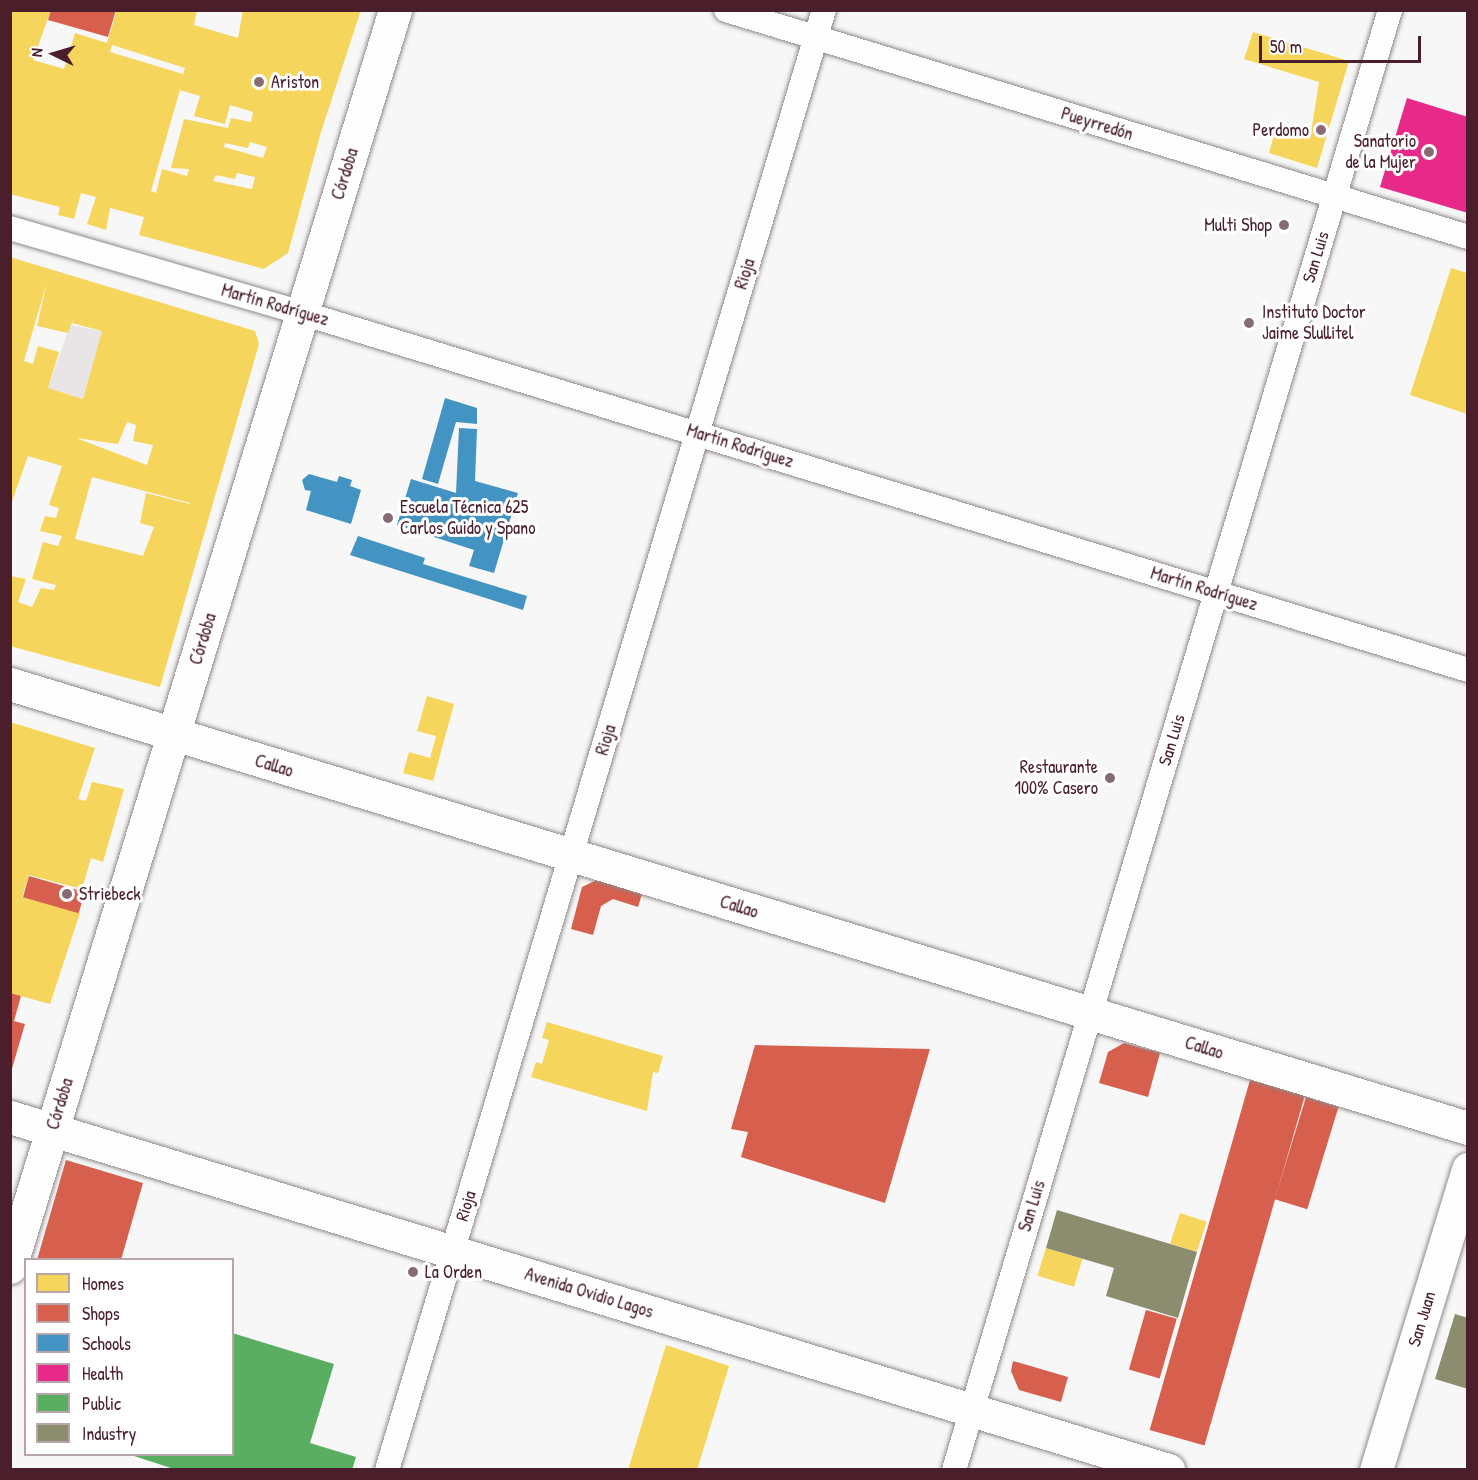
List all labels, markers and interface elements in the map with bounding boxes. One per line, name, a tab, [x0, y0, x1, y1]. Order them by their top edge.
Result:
north arrow	[24, 24, 84, 84]
scale bar	[1262, 24, 1424, 62]
text: 50 m	[1270, 34, 1302, 59]
text: N	[25, 47, 47, 58]
place label: Ariston	[271, 71, 319, 93]
marker: Ariston	[252, 75, 266, 89]
street label: Pueyrredón	[1058, 103, 1136, 145]
place label: Perdomo	[1252, 119, 1309, 141]
marker: Perdomo	[1314, 123, 1328, 137]
place label: Sanatorio de la Mujer	[1345, 131, 1416, 174]
marker: Sanatorio de la Mujer	[1420, 143, 1438, 161]
street label: Córdoba	[327, 146, 363, 202]
place label: Multi Shop	[1204, 214, 1272, 236]
marker: Multi Shop	[1277, 218, 1291, 232]
street label: San Luis	[1298, 229, 1334, 285]
street label: Rioja	[730, 256, 760, 292]
street label: Martín Rodríguez	[219, 279, 331, 331]
place label: Instituto Doctor Jaime Slullitel	[1262, 302, 1366, 344]
marker: Instituto Doctor Jaime Slullitel	[1240, 314, 1258, 332]
street label: Martín Rodríguez	[684, 419, 796, 473]
place label: Escuela Técnica 625 Carlos Guido y Spano	[400, 497, 535, 540]
marker: Escuela Técnica 625 Carlos Guido y Spano	[381, 511, 395, 525]
street label: Martín Rodríguez	[1148, 562, 1260, 616]
street label: Córdoba	[185, 611, 221, 667]
street label: San Luis	[1154, 712, 1190, 768]
street label: Rioja	[591, 722, 621, 758]
street label: Callao	[252, 750, 296, 782]
place label: Restaurante 100% Casero	[1014, 757, 1098, 800]
marker: Restaurante 100% Casero	[1103, 771, 1117, 785]
place label: Striebeck	[79, 883, 141, 905]
marker: Striebeck	[60, 887, 74, 901]
street label: Callao	[717, 891, 761, 923]
street label: Callao	[1182, 1032, 1226, 1064]
street label: Córdoba	[42, 1076, 78, 1132]
street label: San Luis	[1014, 1178, 1050, 1234]
street label: Rioja	[451, 1188, 481, 1224]
legend	[24, 1258, 234, 1456]
place label: La Orden	[425, 1261, 482, 1283]
street label: Avenida Ovidio Lagos	[522, 1263, 656, 1323]
marker: La Orden	[406, 1265, 420, 1279]
text: Homes	[82, 1271, 124, 1296]
street label: San Juan	[1403, 1289, 1441, 1349]
text: Shops	[82, 1301, 120, 1326]
text: Schools	[82, 1331, 131, 1356]
text: Health	[82, 1361, 123, 1386]
text: Public	[82, 1391, 121, 1416]
text: Industry	[82, 1421, 136, 1446]

